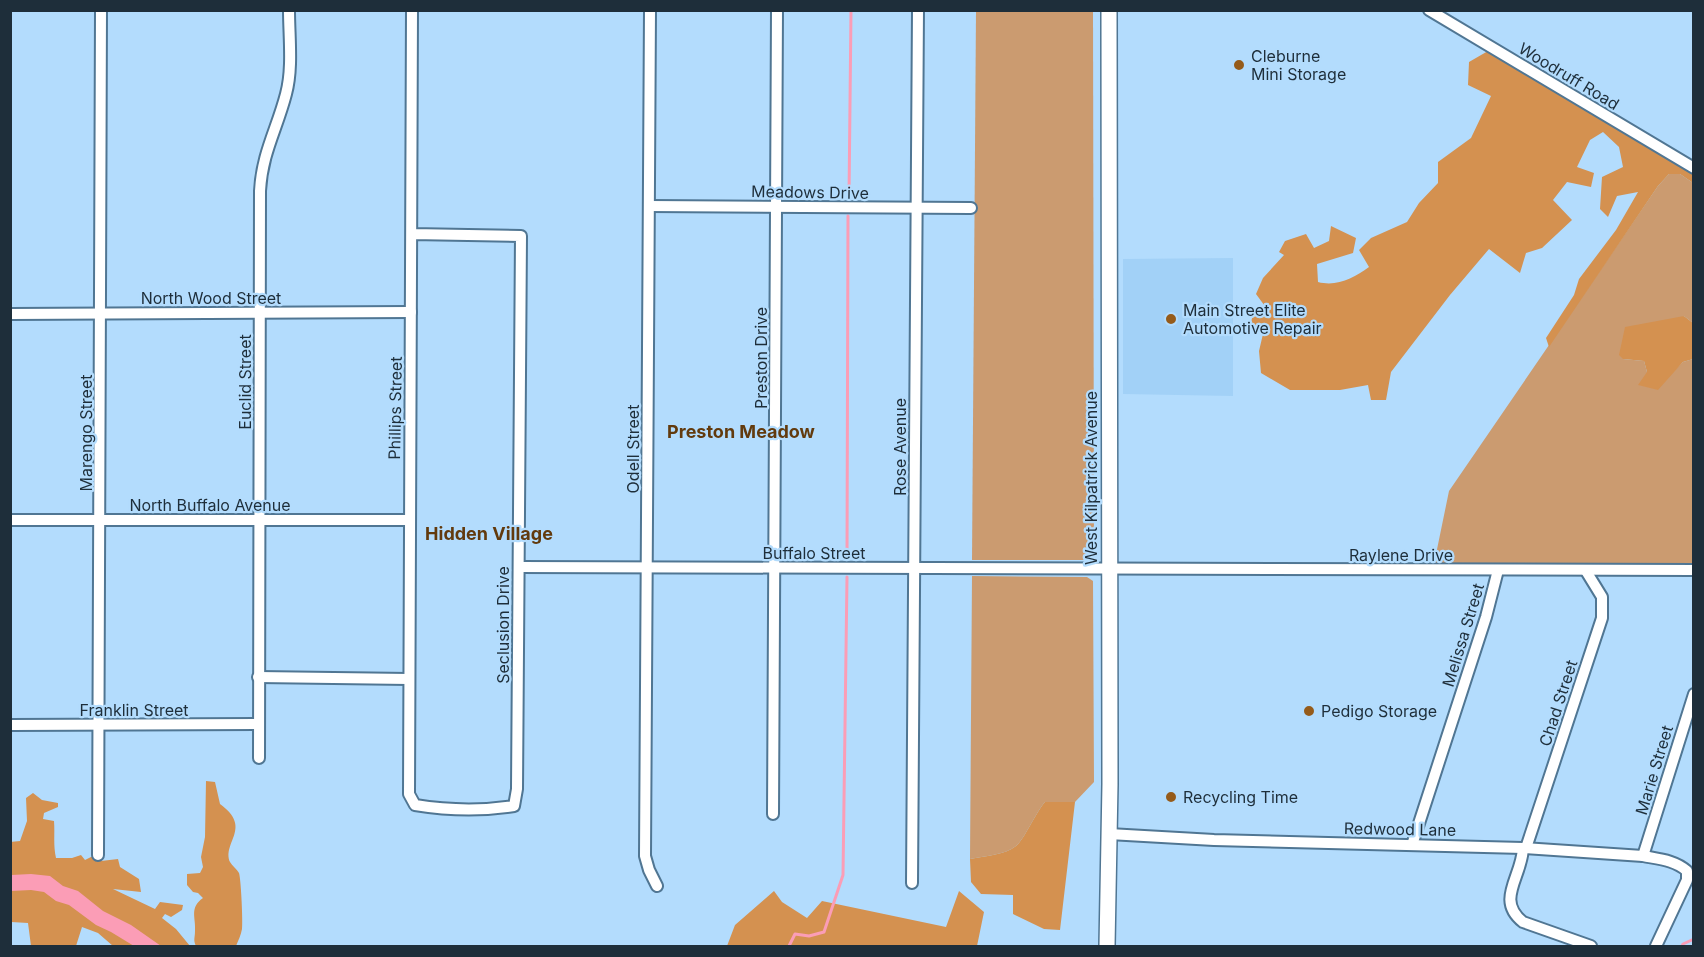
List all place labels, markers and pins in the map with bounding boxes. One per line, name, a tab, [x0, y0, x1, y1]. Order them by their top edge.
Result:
place label: Cleburne Mini Storage	[1251, 46, 1346, 84]
marker: Cleburne Mini Storage	[1232, 58, 1246, 72]
place label: Main Street Elite Automotive Repair	[1183, 300, 1322, 338]
marker: Main Street Elite Automotive Repair	[1164, 312, 1178, 326]
place label: Pedigo Storage	[1321, 701, 1437, 721]
marker: Pedigo Storage	[1302, 704, 1316, 718]
place label: Recycling Time	[1183, 787, 1298, 807]
marker: Recycling Time	[1164, 790, 1178, 804]

